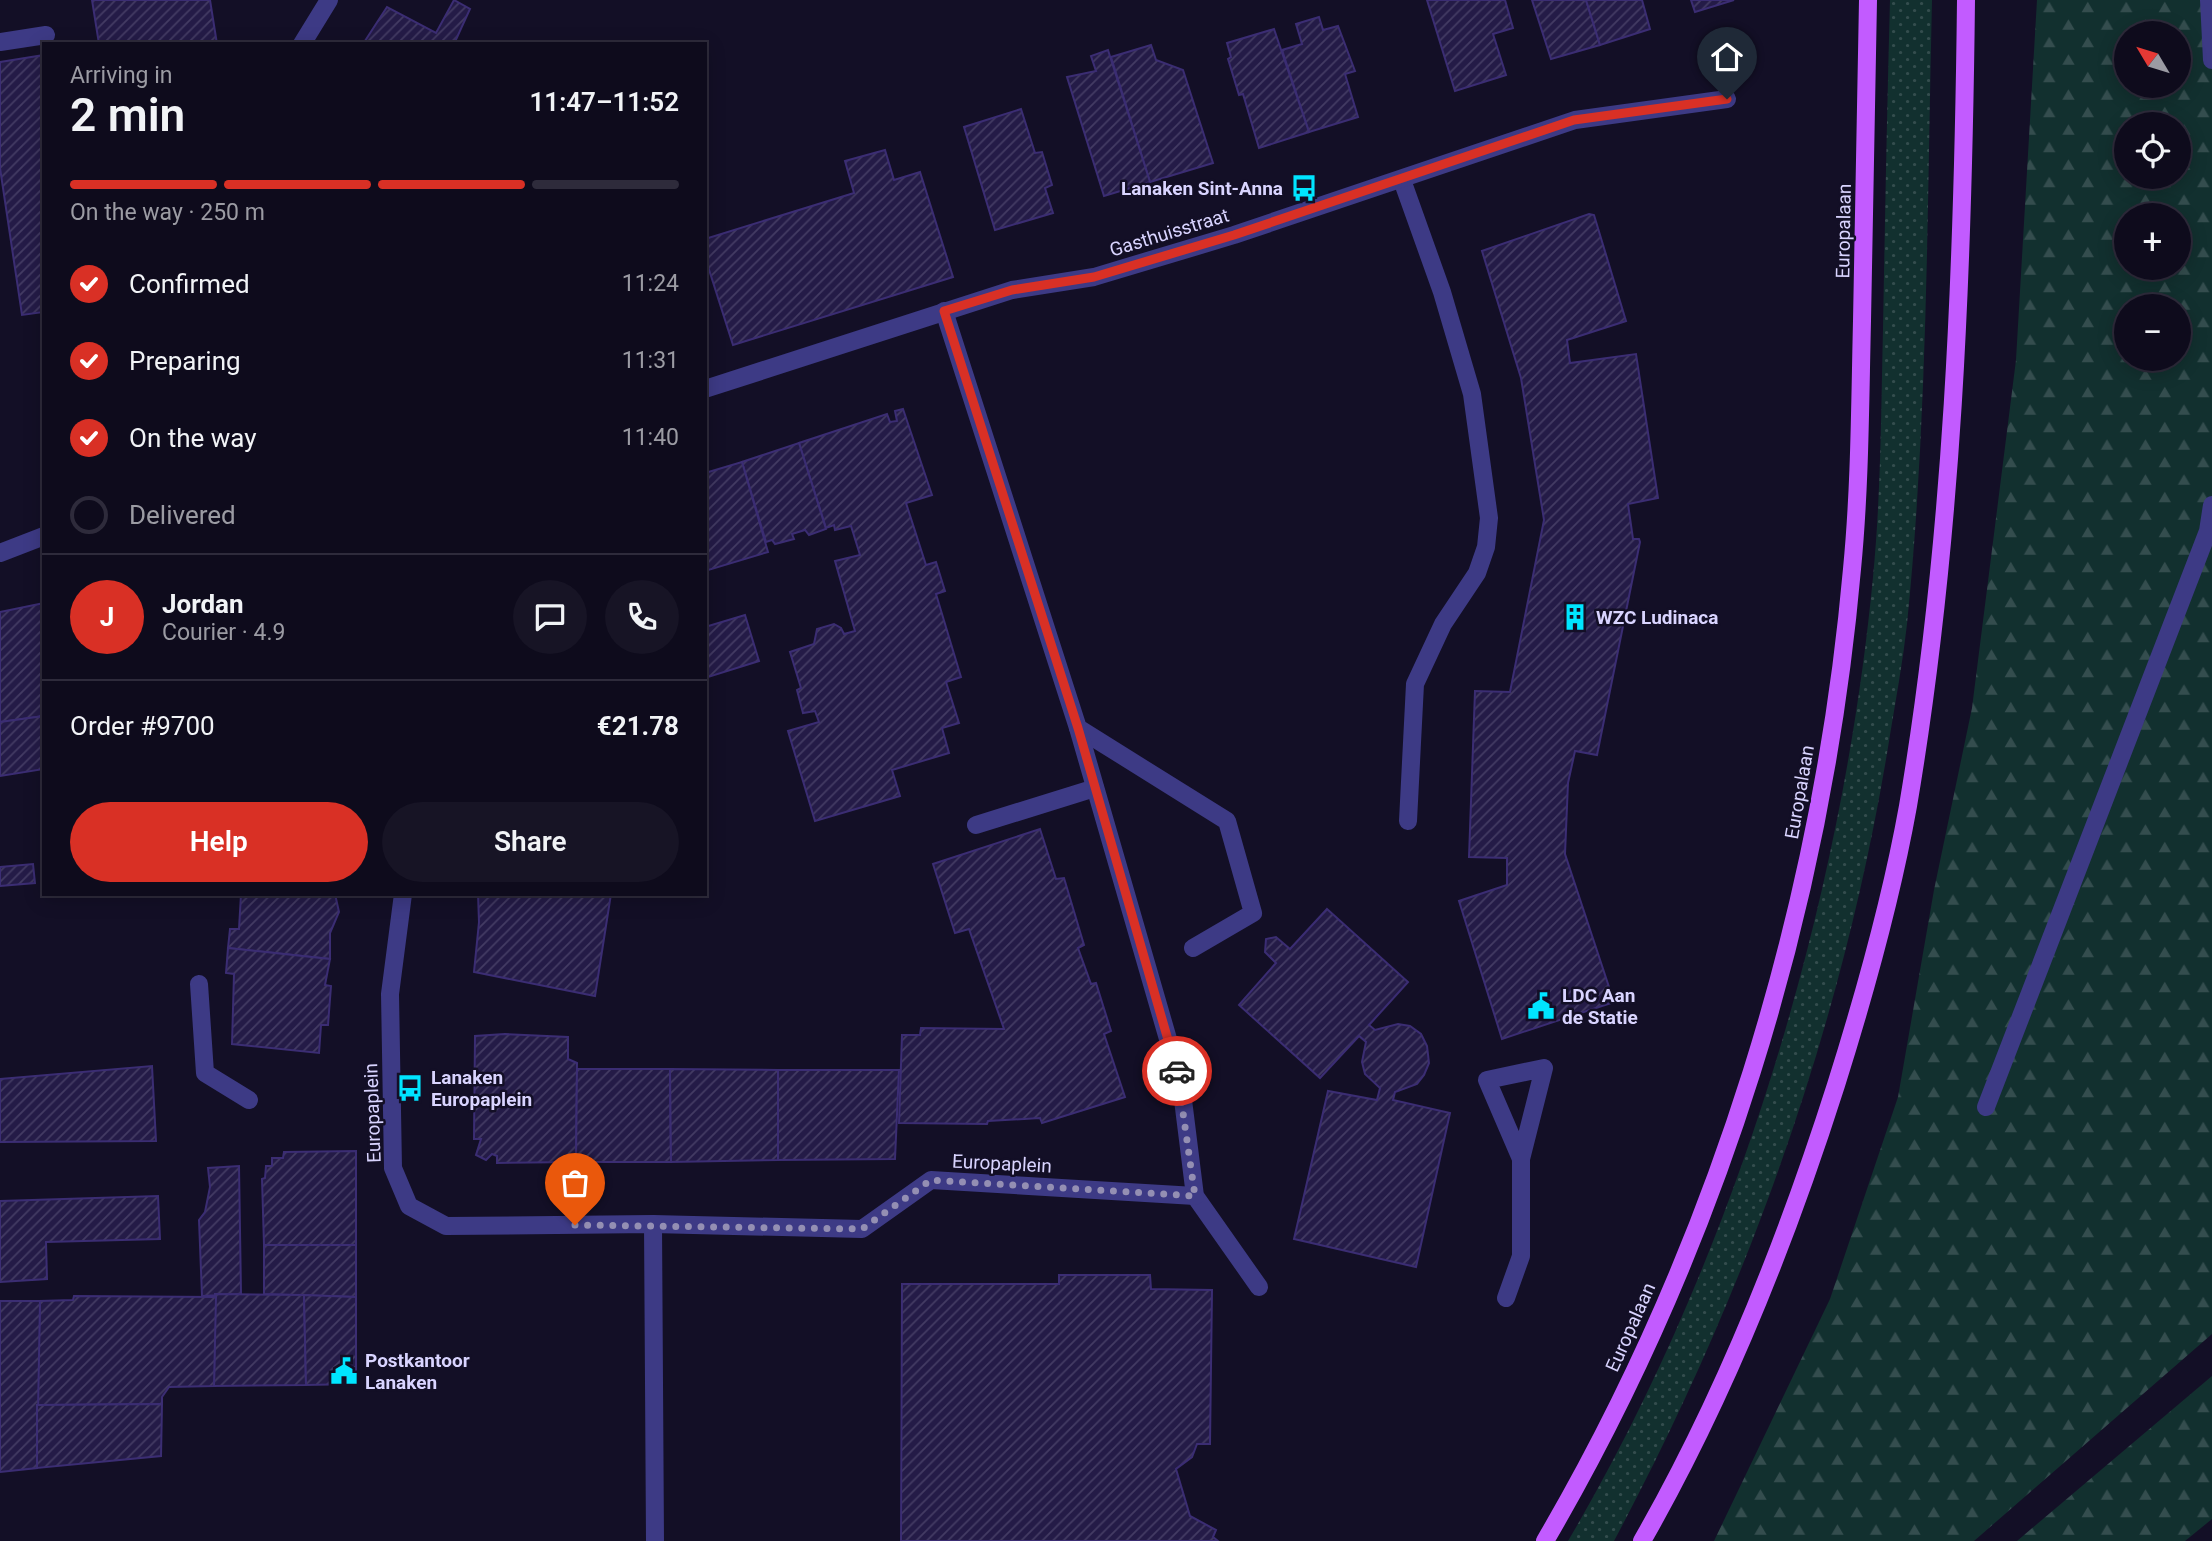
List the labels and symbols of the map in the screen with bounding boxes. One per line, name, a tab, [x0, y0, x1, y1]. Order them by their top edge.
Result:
north arrow	[2114, 21, 2191, 98]
pin	[1697, 27, 1757, 99]
bus stop icon: Lanaken Sint-Anna	[1289, 173, 1319, 203]
place label: Lanaken Sint-Anna	[1121, 177, 1283, 200]
street label: Europalaan	[1831, 183, 1856, 279]
street label: Gasthuisstraat	[1107, 203, 1232, 262]
building icon: WZC Ludinaca	[1560, 602, 1590, 632]
place label: WZC Ludinaca	[1596, 606, 1718, 629]
street label: Europalaan	[1780, 743, 1819, 841]
place label: LDC Aan de Statie	[1562, 984, 1638, 1029]
public building icon: LDC Aan de Statie	[1526, 991, 1556, 1021]
courier	[1142, 1036, 1212, 1106]
street label: Europaplein	[359, 1063, 386, 1163]
place label: Lanaken Europaplein	[431, 1066, 532, 1111]
bus stop icon: Lanaken Europaplein	[395, 1073, 425, 1103]
street label: Europaplein	[952, 1149, 1052, 1178]
pin	[545, 1153, 605, 1225]
street label: Europalaan	[1601, 1279, 1660, 1375]
place label: Postkantoor Lanaken	[365, 1349, 470, 1394]
public building icon: Postkantoor Lanaken	[329, 1356, 359, 1386]

